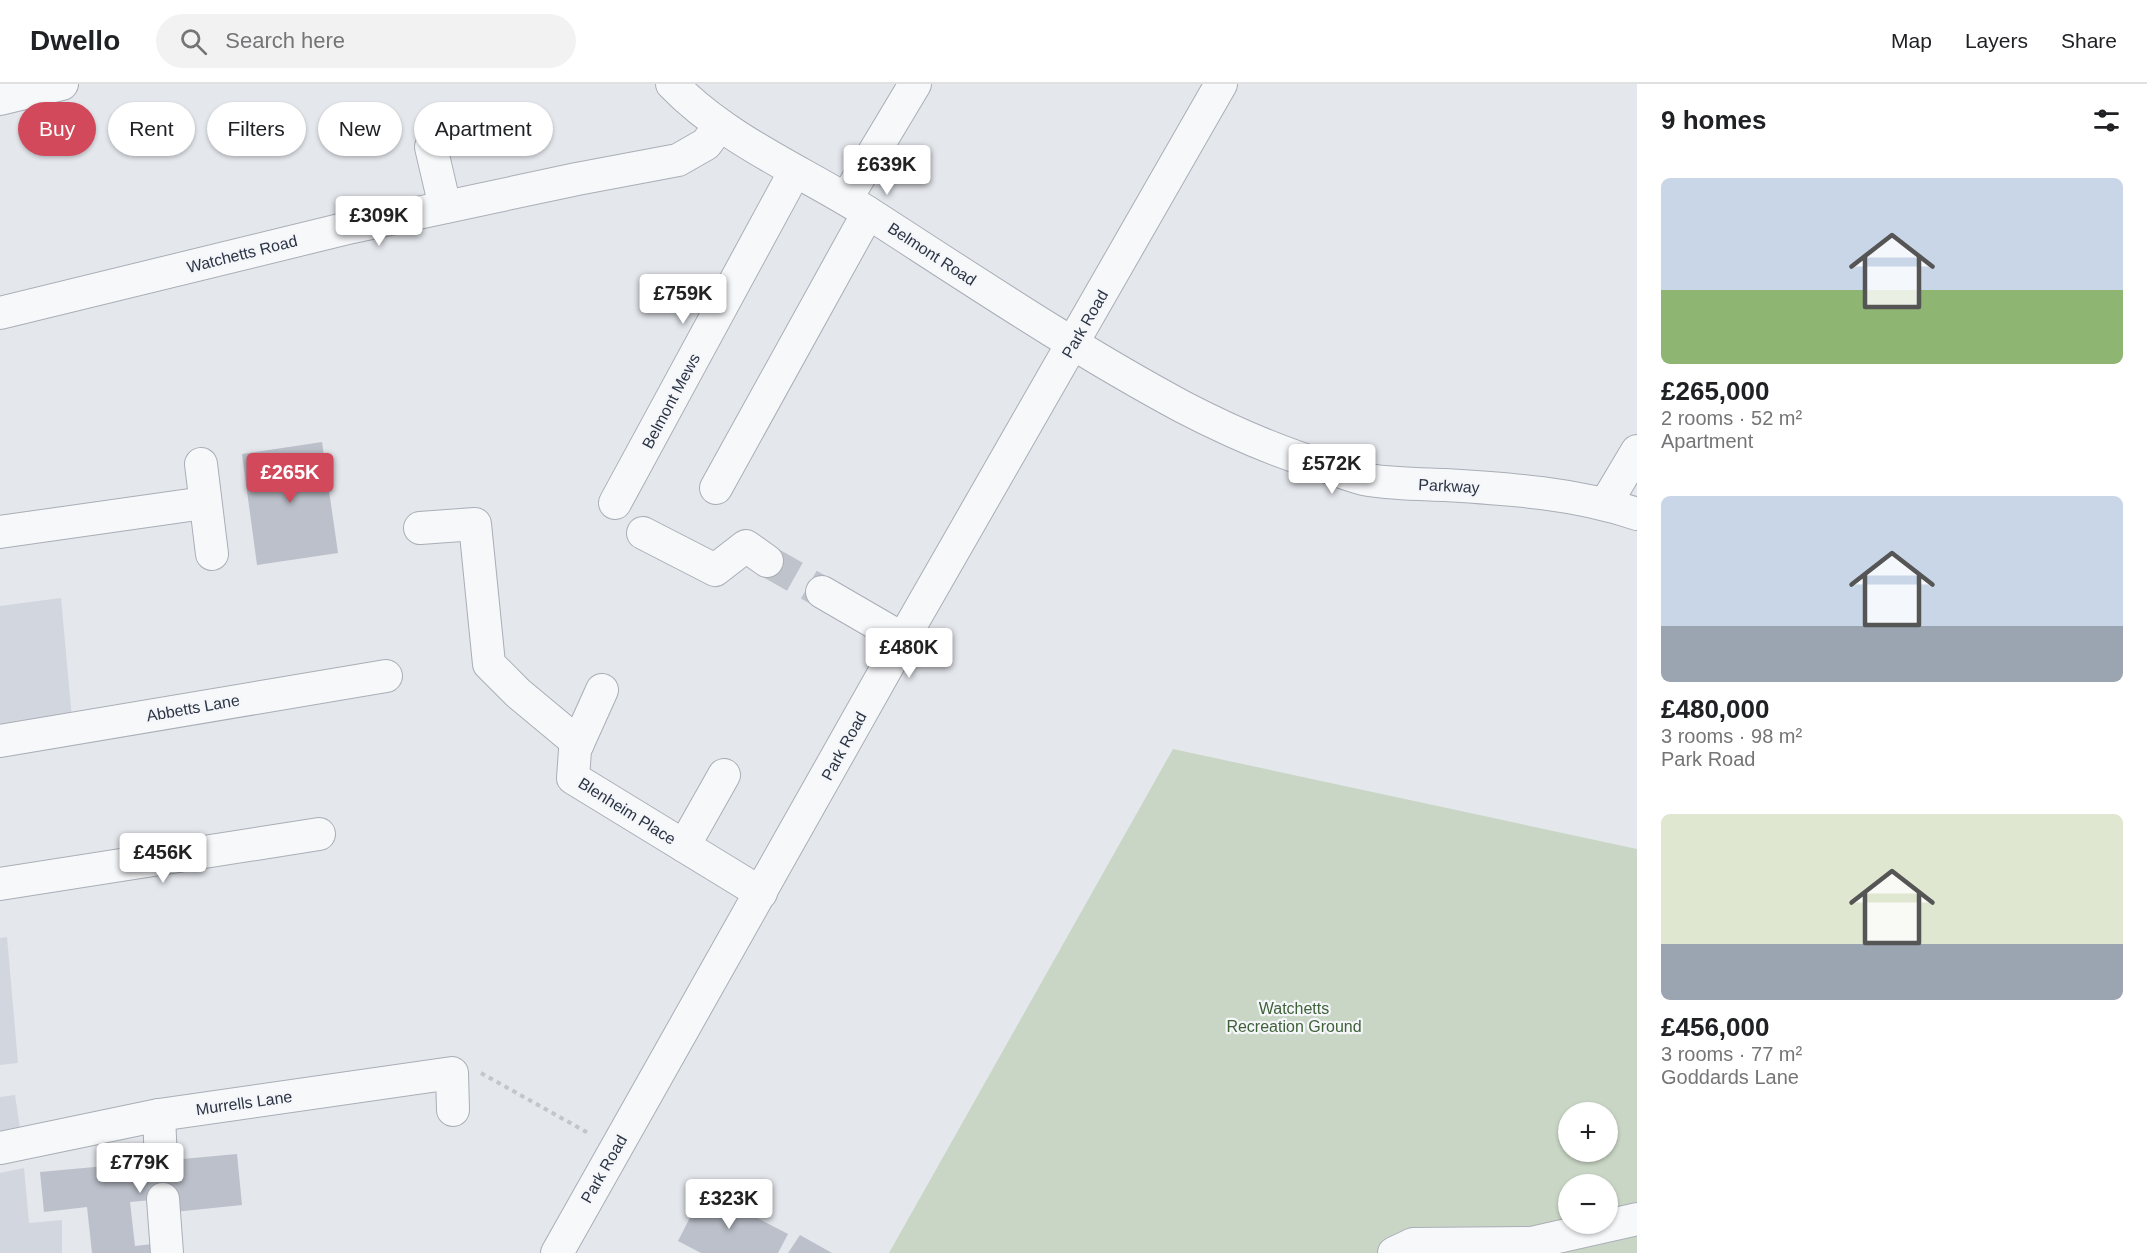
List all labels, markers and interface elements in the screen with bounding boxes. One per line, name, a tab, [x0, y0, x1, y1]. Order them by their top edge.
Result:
search box	[156, 14, 576, 68]
text: Dwello	[30, 25, 120, 56]
icon: search	[177, 25, 210, 58]
text: Search here	[225, 28, 345, 53]
text: Map	[1891, 29, 1932, 52]
text: Layers	[1965, 29, 2028, 52]
text: Share	[2061, 29, 2117, 52]
chip: Buy	[18, 102, 96, 156]
chip: Rent	[108, 102, 195, 156]
chip: Filters	[207, 102, 306, 156]
chip: New	[318, 102, 402, 156]
chip: Apartment	[414, 102, 553, 156]
icon: filters	[2090, 104, 2123, 137]
text: 9 homes	[1661, 105, 1767, 135]
pin: £639K	[845, 145, 929, 196]
text: £639K	[858, 153, 916, 175]
pin: £309K	[337, 196, 421, 247]
text: £309K	[350, 204, 408, 226]
icon: home	[1838, 217, 1946, 325]
street label: Belmont Road	[885, 219, 979, 289]
street label: Watchetts Road	[185, 232, 299, 276]
pin: £759K	[641, 274, 725, 325]
text: £759K	[654, 282, 712, 304]
street label: Park Road	[1059, 287, 1111, 361]
street label: Belmont Mews	[639, 351, 703, 451]
text: £265,000	[1661, 376, 1769, 406]
text: 2 rooms · 52 m²	[1661, 407, 1802, 429]
text: Apartment	[1661, 430, 1753, 452]
pin: £572K	[1290, 444, 1374, 495]
text: £572K	[1303, 452, 1361, 474]
pin: £265K	[248, 453, 332, 504]
text: £265K	[261, 461, 319, 483]
street label: Parkway	[1418, 476, 1480, 496]
icon: home	[1838, 535, 1946, 643]
pin: £480K	[867, 628, 951, 679]
text: £480K	[880, 636, 938, 658]
street label: Abbetts Lane	[145, 691, 241, 725]
text: £480,000	[1661, 694, 1769, 724]
street label: Park Road	[818, 709, 870, 783]
text: 3 rooms · 98 m²	[1661, 725, 1802, 747]
text: Park Road	[1661, 748, 1756, 770]
street label: Blenheim Place	[575, 774, 679, 848]
pin: £456K	[121, 833, 205, 884]
text: £456K	[134, 841, 192, 863]
icon: home	[1838, 853, 1946, 961]
park label: Watchetts Recreation Ground	[1226, 1000, 1362, 1035]
text: £456,000	[1661, 1012, 1769, 1042]
text: 3 rooms · 77 m²	[1661, 1043, 1802, 1065]
text: Goddards Lane	[1661, 1066, 1799, 1088]
street label: Murrells Lane	[195, 1088, 293, 1118]
map controls	[1558, 1102, 1618, 1234]
button: +	[1558, 1102, 1618, 1162]
street label: Park Road	[578, 1132, 630, 1206]
pin: £779K	[98, 1143, 182, 1194]
text: £779K	[111, 1151, 169, 1173]
button: −	[1558, 1174, 1618, 1234]
pin: £323K	[687, 1179, 771, 1230]
text: £323K	[700, 1187, 758, 1209]

